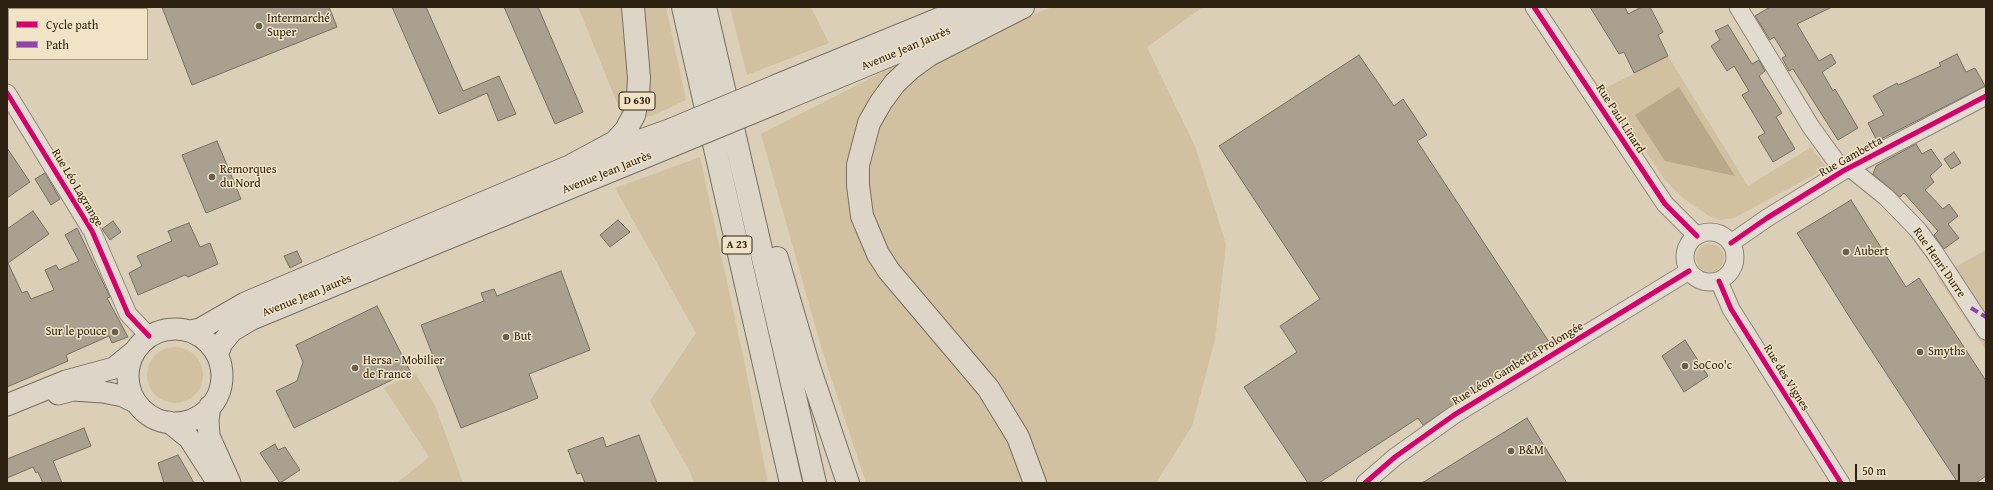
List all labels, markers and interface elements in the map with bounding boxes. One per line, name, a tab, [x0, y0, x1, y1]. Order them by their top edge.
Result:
legend	[8, 8, 148, 60]
place label: Intermarché Super	[267, 12, 330, 40]
text: Cycle path	[46, 16, 98, 33]
marker: Intermarché Super	[254, 21, 264, 31]
street label: Avenue Jean Jaurès	[859, 24, 953, 74]
text: Path	[46, 36, 69, 53]
street label: Rue Paul Linard	[1592, 82, 1648, 156]
road number: D 630	[619, 92, 655, 110]
street label: Rue Gambetta	[1817, 134, 1885, 180]
street label: Rue Léo Lagrange	[48, 146, 106, 230]
street label: Avenue Jean Jaurès	[560, 148, 654, 198]
place label: Remorques du Nord	[220, 163, 276, 191]
marker: Remorques du Nord	[207, 172, 217, 182]
street label: Rue Henri Durre	[1910, 225, 1968, 301]
road number: A 23	[722, 236, 752, 254]
place label: Aubert	[1854, 245, 1889, 259]
marker: Aubert	[1841, 247, 1851, 257]
street label: Avenue Jean Jaurès	[260, 271, 354, 321]
street label: Rue Léon Gambetta Prolongée	[1450, 319, 1586, 409]
place label: Sur le pouce	[45, 325, 107, 339]
marker: Sur le pouce	[110, 327, 120, 337]
place label: But	[514, 330, 532, 344]
marker: But	[501, 332, 511, 342]
street label: Rue des Vignes	[1760, 342, 1812, 414]
place label: Smyths	[1928, 345, 1965, 359]
marker: Smyths	[1915, 347, 1925, 357]
place label: Hersa - Mobilier de France	[363, 354, 444, 382]
place label: SoCoo'c	[1693, 359, 1732, 373]
marker: SoCoo'c	[1680, 361, 1690, 371]
marker: Hersa - Mobilier de France	[350, 363, 360, 373]
place label: B&M	[1519, 444, 1544, 458]
marker: B&M	[1506, 446, 1516, 456]
scale bar	[1857, 456, 1962, 482]
text: 50 m	[1862, 462, 1886, 479]

